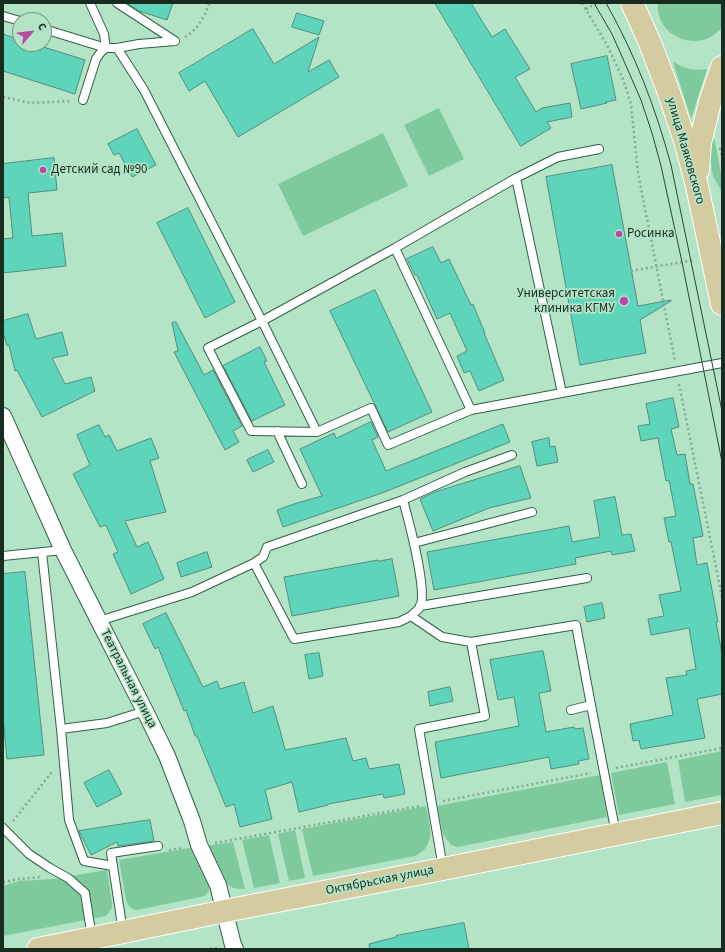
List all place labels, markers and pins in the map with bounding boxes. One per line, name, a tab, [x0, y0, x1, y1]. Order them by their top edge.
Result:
place label: Детский сад №90	[51, 162, 148, 178]
marker: Детский сад №90	[38, 165, 48, 175]
place label: Росинка	[627, 226, 675, 242]
marker: Росинка	[614, 229, 624, 239]
place label: Университетская клиника КГМУ	[517, 286, 615, 317]
marker: Университетская клиника КГМУ	[618, 295, 630, 307]

